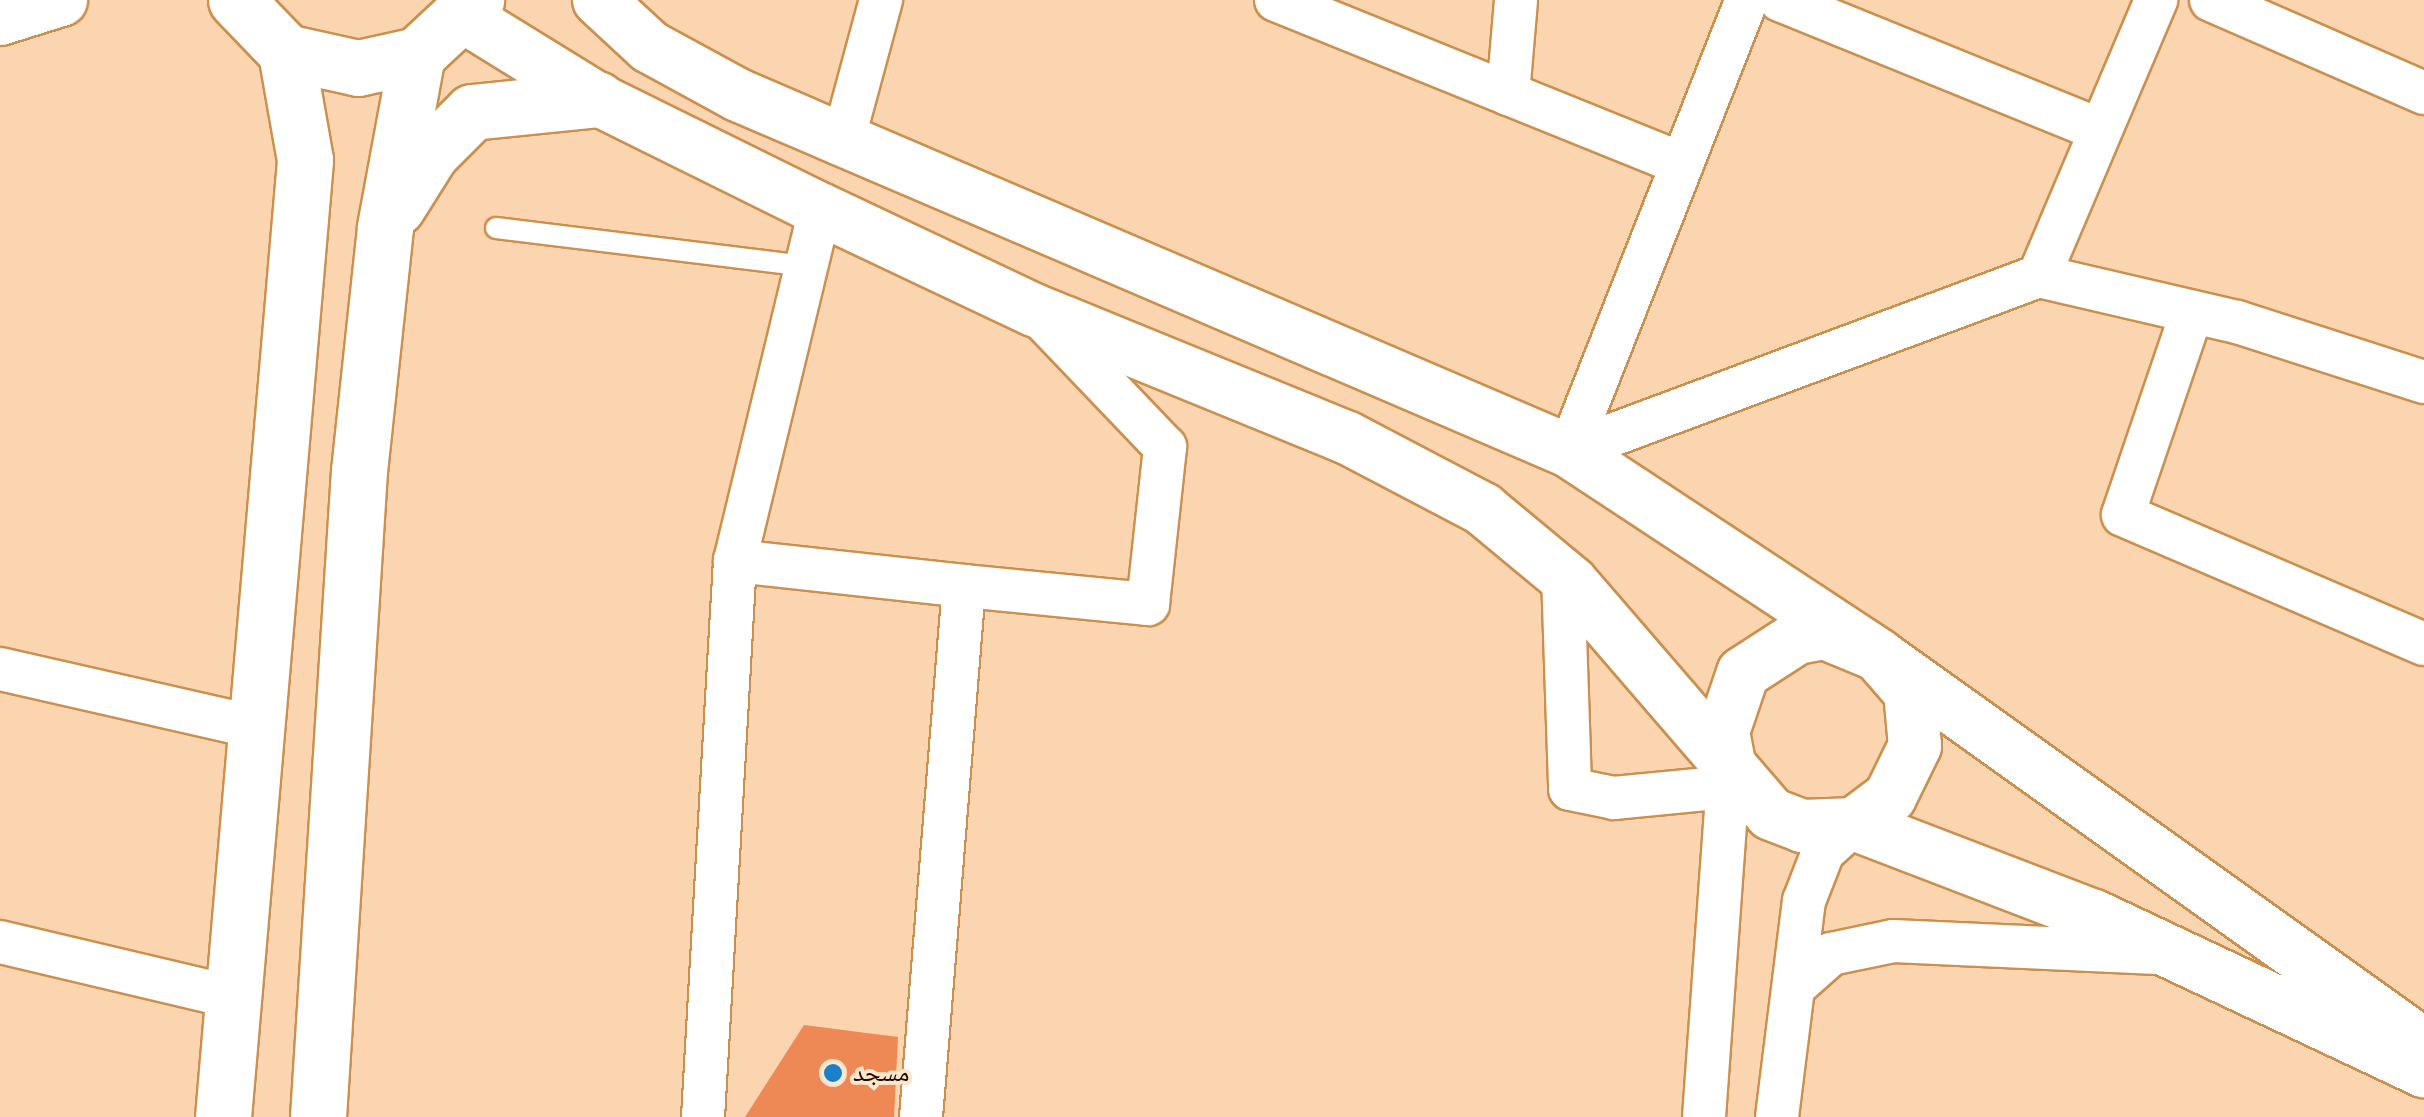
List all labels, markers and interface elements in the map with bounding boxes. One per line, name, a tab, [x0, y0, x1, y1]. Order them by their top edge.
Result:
place label: مسجد	[853, 1058, 909, 1088]
marker: مسجد	[822, 1062, 844, 1084]

